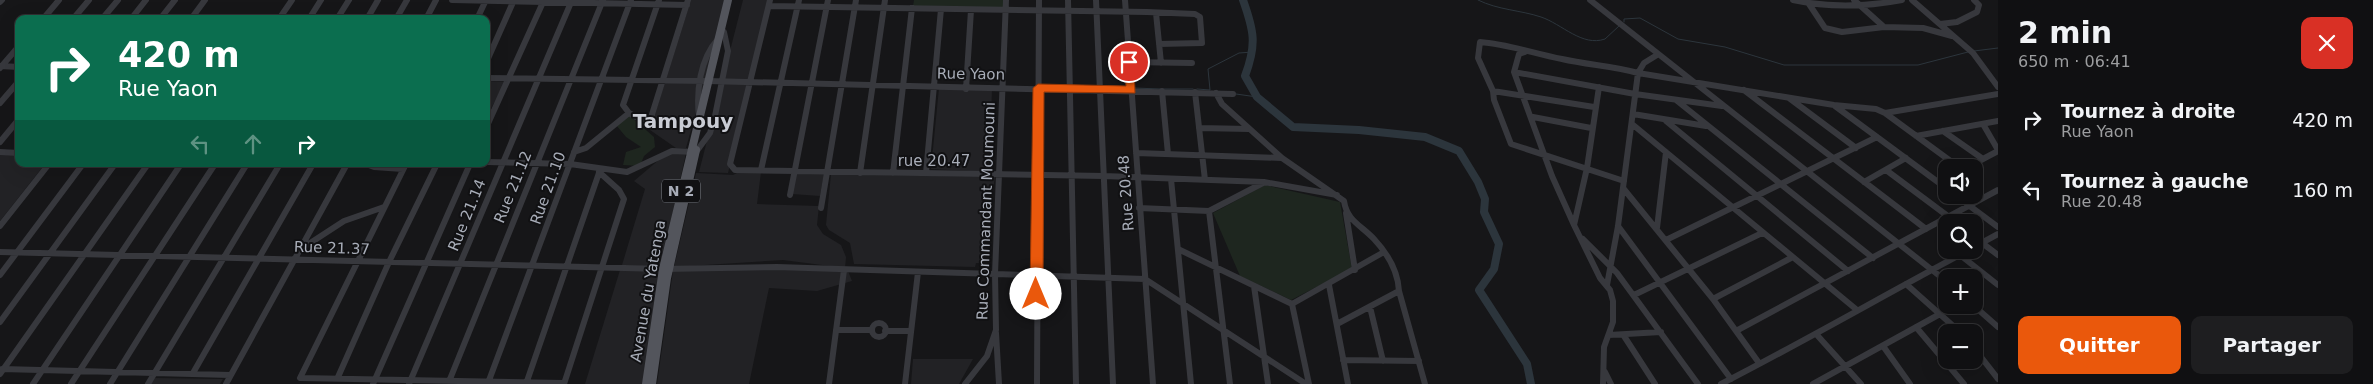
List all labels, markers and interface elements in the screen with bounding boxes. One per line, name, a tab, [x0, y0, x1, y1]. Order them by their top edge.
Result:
text: 2 min	[2018, 15, 2112, 50]
button: close	[2301, 17, 2353, 69]
icon: right	[35, 35, 100, 100]
text: 420 m	[118, 35, 240, 75]
pin	[1108, 41, 1150, 83]
icon: arrive	[1115, 48, 1143, 76]
text: 650 m · 06:41	[2018, 52, 2131, 71]
street label: Rue Yaon	[937, 64, 1005, 84]
text: Rue Yaon	[118, 76, 218, 101]
text: Tournez à droite	[2061, 100, 2235, 122]
street label: Rue Commandant Moumouni	[973, 102, 999, 320]
icon: right	[2018, 106, 2046, 134]
district label: Tampouy	[633, 109, 733, 133]
text: 420 m	[2292, 109, 2353, 131]
text: Rue Yaon	[2061, 122, 2134, 141]
icon: left	[186, 130, 214, 158]
icon: ahead	[239, 130, 267, 158]
icon: right	[292, 130, 320, 158]
street label: Rue 21.12	[490, 148, 536, 226]
street label: Rue 21.10	[527, 149, 569, 227]
street label: rue 20.47	[898, 152, 970, 170]
street label: Rue 20.48	[1114, 154, 1138, 232]
map controls	[1938, 159, 1983, 369]
button: sound	[1938, 159, 1983, 204]
text: Tournez à gauche	[2061, 170, 2249, 192]
street label: Rue 21.14	[444, 176, 490, 254]
icon: left	[2018, 176, 2046, 204]
text: 160 m	[2292, 179, 2353, 201]
road number: N 2	[662, 180, 700, 202]
text: Rue 20.48	[2061, 192, 2142, 211]
button: search	[1938, 214, 1983, 259]
street label: Avenue du Yatenga	[627, 219, 669, 363]
street label: Rue 21.37	[294, 238, 370, 258]
position arrow	[1009, 267, 1061, 319]
button: +	[1938, 269, 1983, 314]
button: Quitter	[2018, 316, 2181, 374]
button: Partager	[2191, 316, 2353, 374]
button: −	[1938, 324, 1983, 369]

